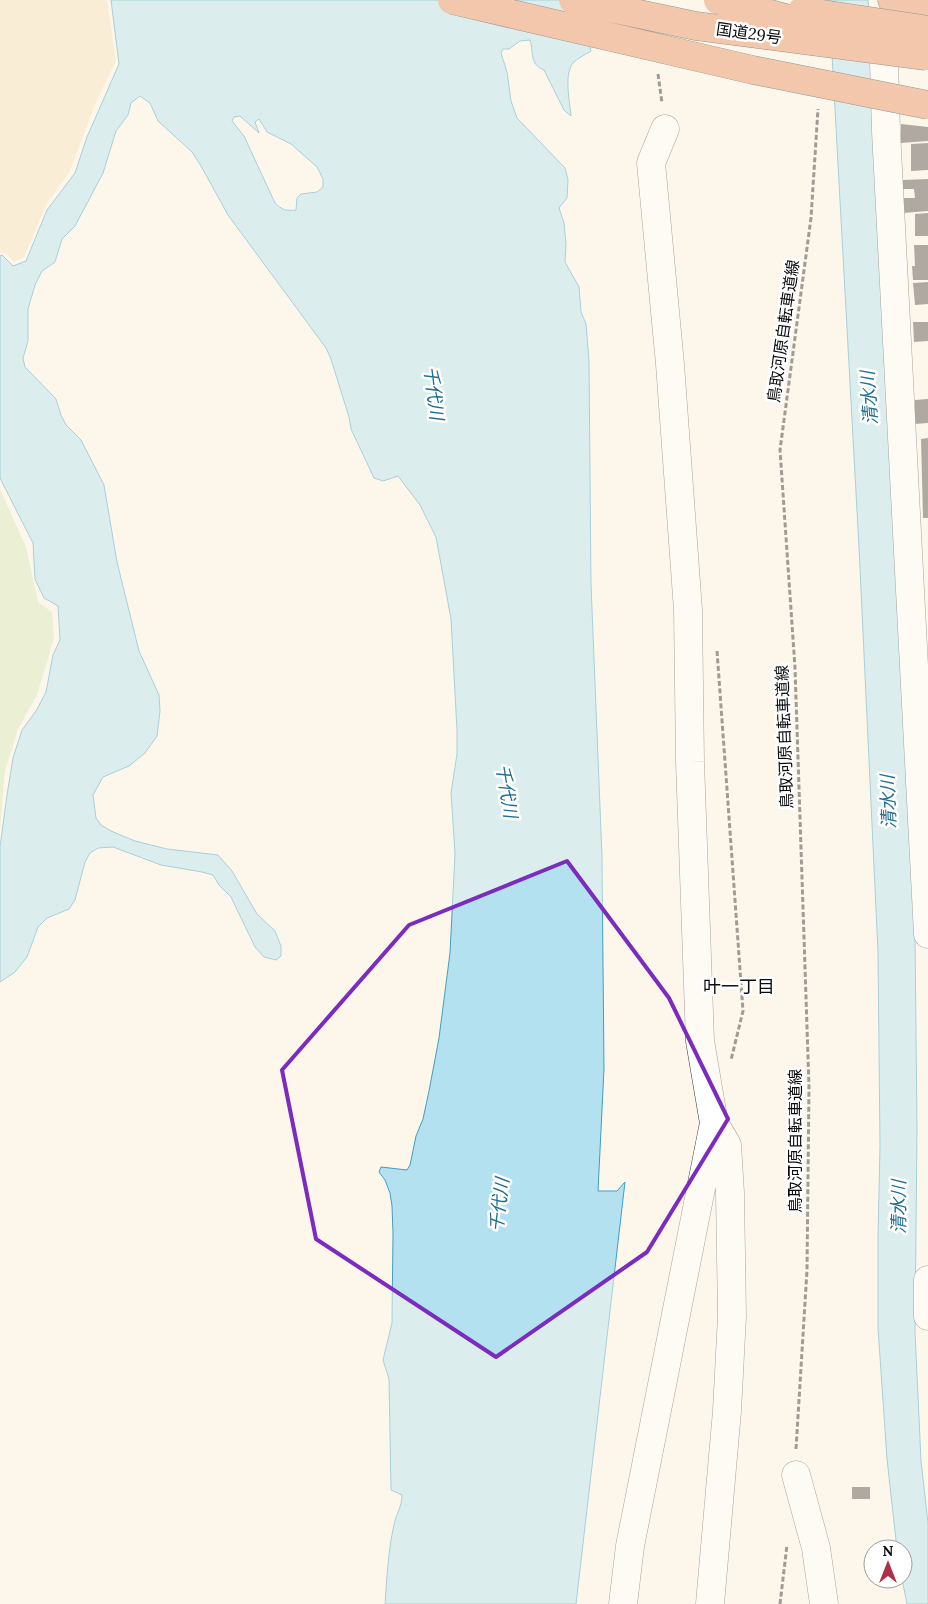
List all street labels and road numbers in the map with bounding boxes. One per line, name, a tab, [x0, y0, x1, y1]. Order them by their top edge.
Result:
street label: 国道29号	[715, 19, 783, 47]
street label: 鳥取河原自転車道線	[763, 258, 803, 404]
street label: 鳥取河原自転車道線	[771, 665, 797, 809]
street label: 鳥取河原自転車道線	[785, 1069, 805, 1213]

